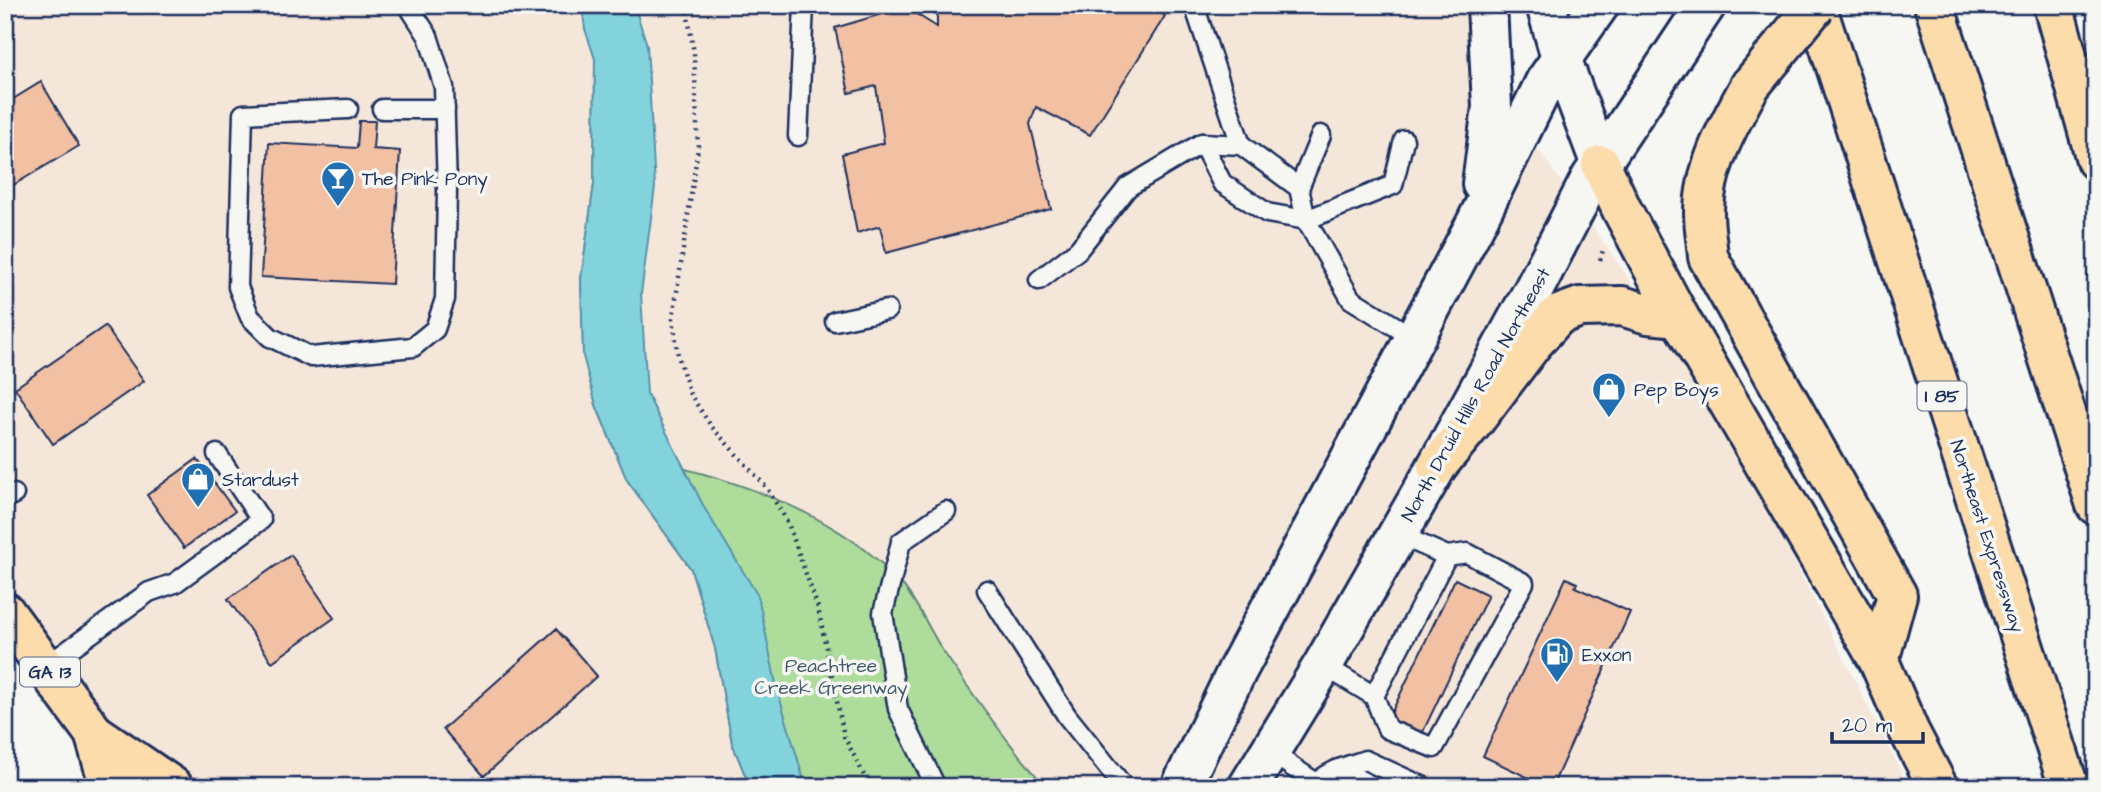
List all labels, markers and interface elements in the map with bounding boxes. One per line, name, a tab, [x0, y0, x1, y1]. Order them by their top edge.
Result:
bar icon: The Pink Pony	[319, 159, 357, 208]
place label: The Pink Pony	[362, 166, 488, 194]
street label: North Druid Hills Road Northeast	[1395, 263, 1558, 527]
shop icon: Pep Boys	[1590, 370, 1628, 419]
place label: Pep Boys	[1634, 377, 1719, 405]
road number: I 85	[1918, 382, 1966, 410]
street label: Northeast Expressway	[1942, 437, 2031, 637]
shop icon: Stardust	[179, 460, 217, 509]
place label: Stardust	[222, 467, 299, 494]
fuel station icon: Exxon	[1538, 635, 1576, 684]
place label: Exxon	[1582, 642, 1631, 669]
park label: Peachtree Creek Greenway	[755, 653, 908, 703]
road number: GA 13	[20, 658, 80, 686]
scale bar	[1832, 701, 1923, 745]
text: 20 m	[1842, 711, 1893, 740]

